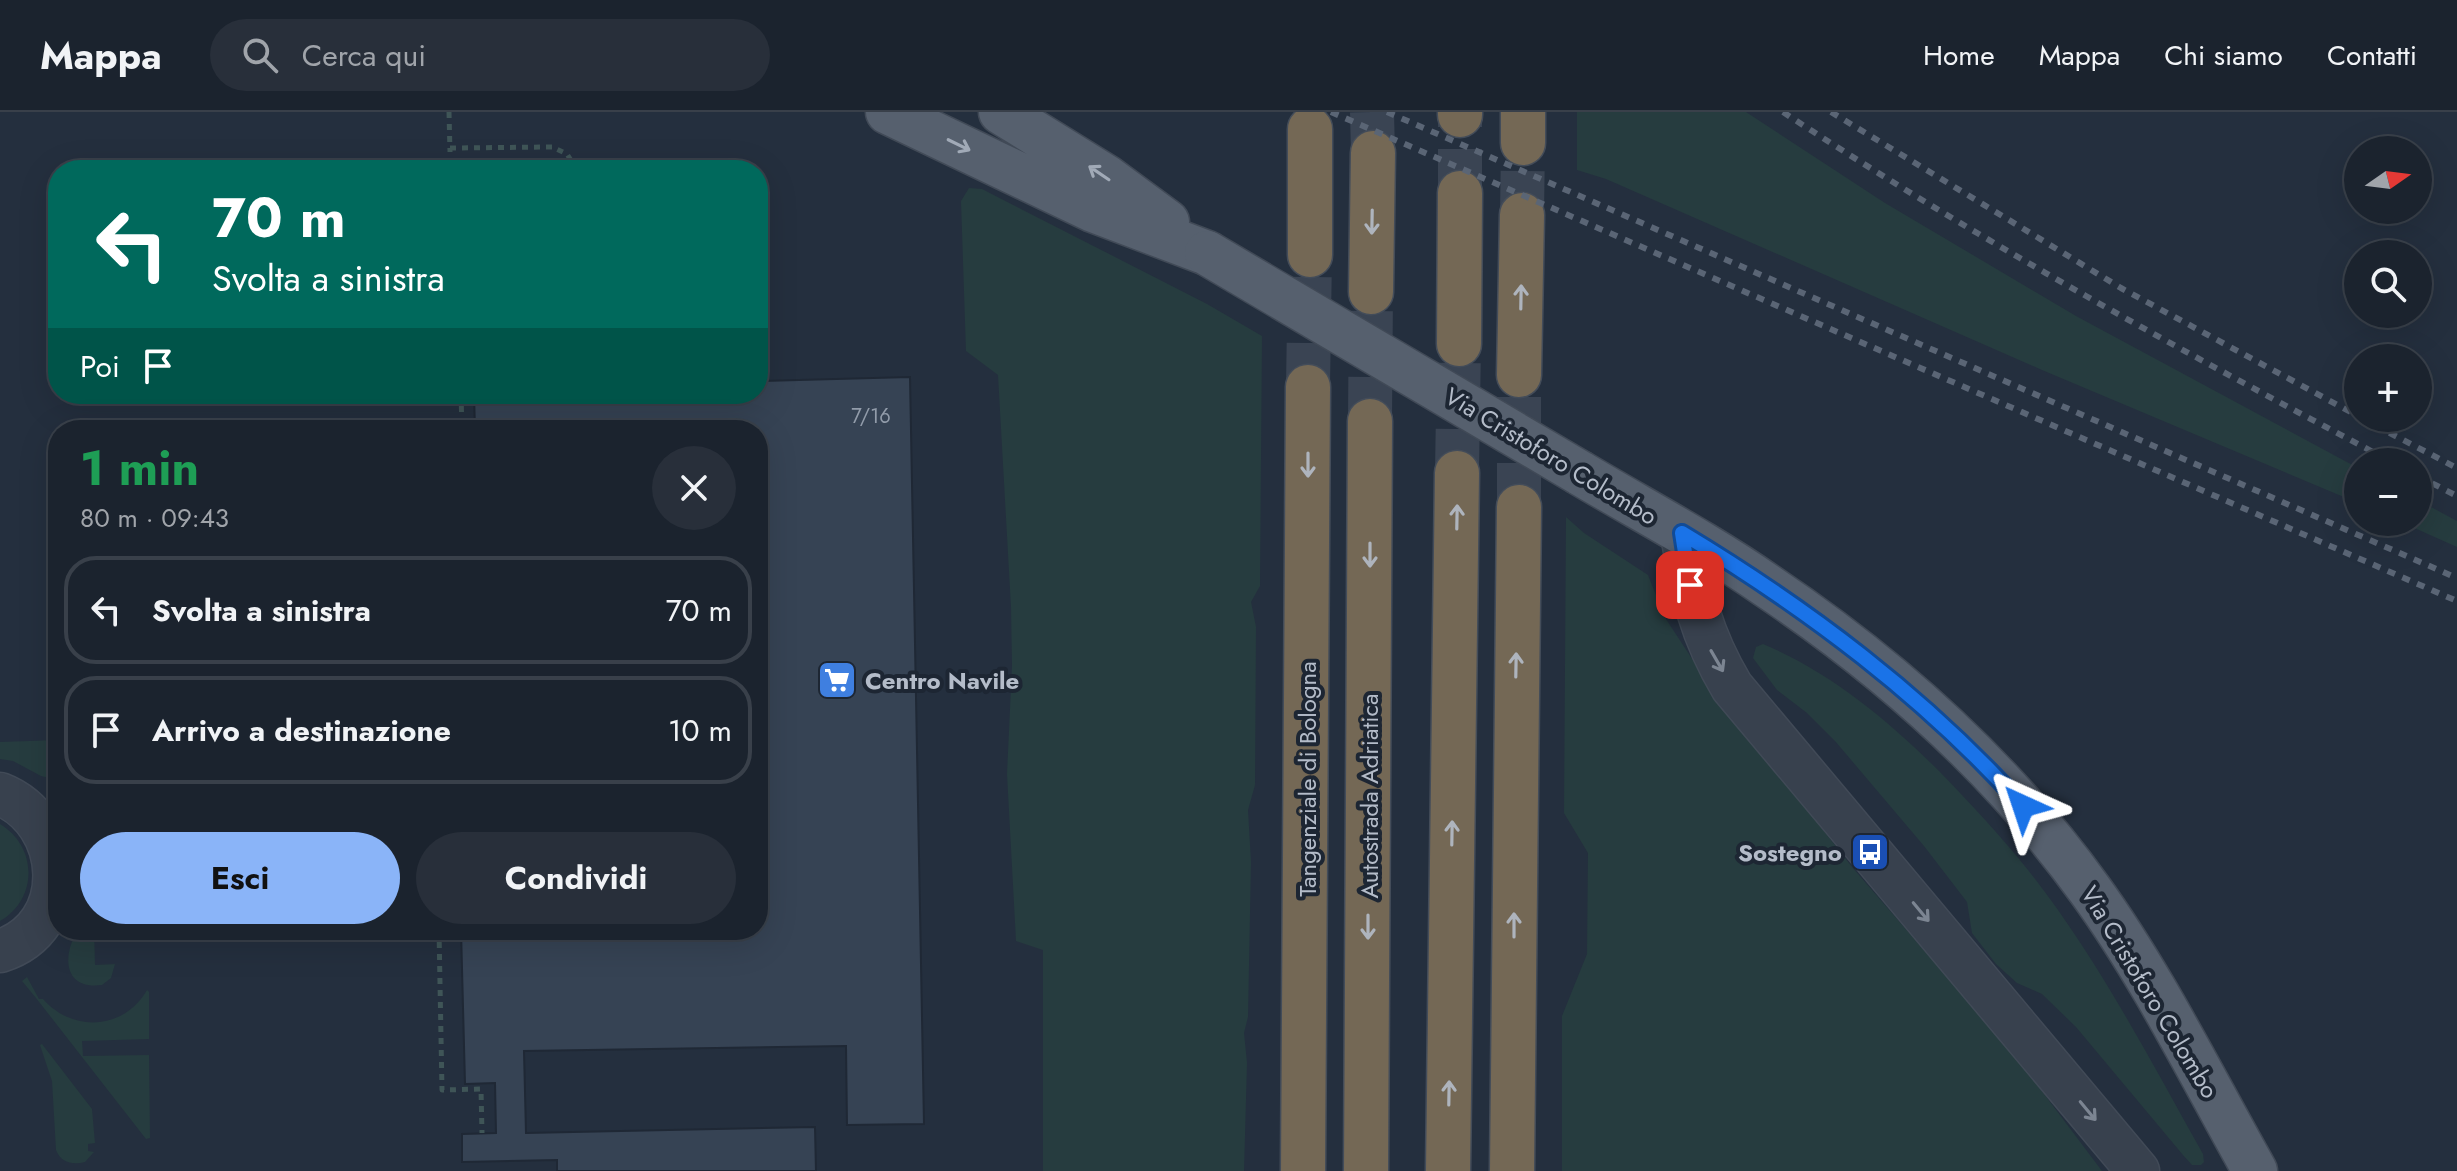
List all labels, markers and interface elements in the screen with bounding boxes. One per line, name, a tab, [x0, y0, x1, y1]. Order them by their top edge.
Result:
search box	[210, 19, 770, 91]
text: Mappa	[40, 28, 162, 83]
icon: search	[238, 33, 282, 77]
text: Cerca qui	[302, 34, 426, 77]
text: Home	[1923, 35, 1995, 76]
text: Mappa	[2039, 35, 2120, 76]
text: Chi siamo	[2164, 35, 2283, 76]
text: Contatti	[2327, 35, 2417, 76]
north arrow	[2344, 136, 2432, 224]
map controls	[2344, 136, 2432, 536]
one-way arrow	[947, 138, 971, 153]
one-way arrow	[1089, 165, 1111, 181]
text: 70 m	[212, 177, 346, 258]
icon: left	[80, 192, 184, 296]
one-way arrow	[1364, 208, 1380, 235]
button: search	[2344, 240, 2432, 328]
text: Svolta a sinistra	[212, 252, 445, 304]
one-way arrow	[1513, 284, 1528, 311]
icon: arrive	[136, 344, 180, 388]
button: +	[2344, 344, 2432, 432]
text: Poi	[80, 345, 120, 388]
street label: Via Cristoforo Colombo	[1438, 379, 1664, 533]
house number: 7/16	[851, 402, 891, 431]
text: 1 min	[80, 434, 199, 503]
button: close	[652, 446, 736, 530]
button: −	[2344, 448, 2432, 536]
one-way arrow	[1300, 451, 1316, 478]
text: 80 m · 09:43	[80, 499, 229, 537]
one-way arrow	[1449, 504, 1464, 531]
one-way arrow	[1362, 541, 1378, 568]
pin	[1656, 551, 1724, 619]
icon: arrive	[1668, 563, 1712, 607]
icon: left	[84, 588, 128, 632]
text: Svolta a sinistra	[152, 589, 371, 632]
text: 70 m	[666, 589, 732, 632]
one-way arrow	[1709, 649, 1725, 672]
one-way arrow	[1509, 652, 1524, 679]
supermarket icon: Centro Navile	[816, 659, 858, 701]
street label: Tangenziale di Bologna	[1290, 661, 1325, 897]
place label: Centro Navile	[865, 663, 1019, 698]
street label: Autostrada Adriatica	[1352, 693, 1387, 899]
icon: arrive	[84, 708, 128, 752]
text: Arrivo a destinazione	[152, 709, 451, 752]
text: 10 m	[668, 709, 732, 752]
position arrow	[1981, 764, 2065, 848]
one-way arrow	[1445, 820, 1460, 847]
bus stop icon: Sostegno	[1849, 831, 1891, 873]
button: Esci	[80, 832, 400, 924]
button: Condividi	[416, 832, 736, 924]
place label: Sostegno	[1738, 835, 1842, 870]
street label: Via Cristoforo Colombo	[2073, 879, 2227, 1105]
one-way arrow	[1912, 901, 1930, 921]
one-way arrow	[1506, 912, 1522, 939]
one-way arrow	[1360, 913, 1376, 940]
one-way arrow	[1441, 1080, 1457, 1107]
one-way arrow	[2079, 1100, 2097, 1120]

